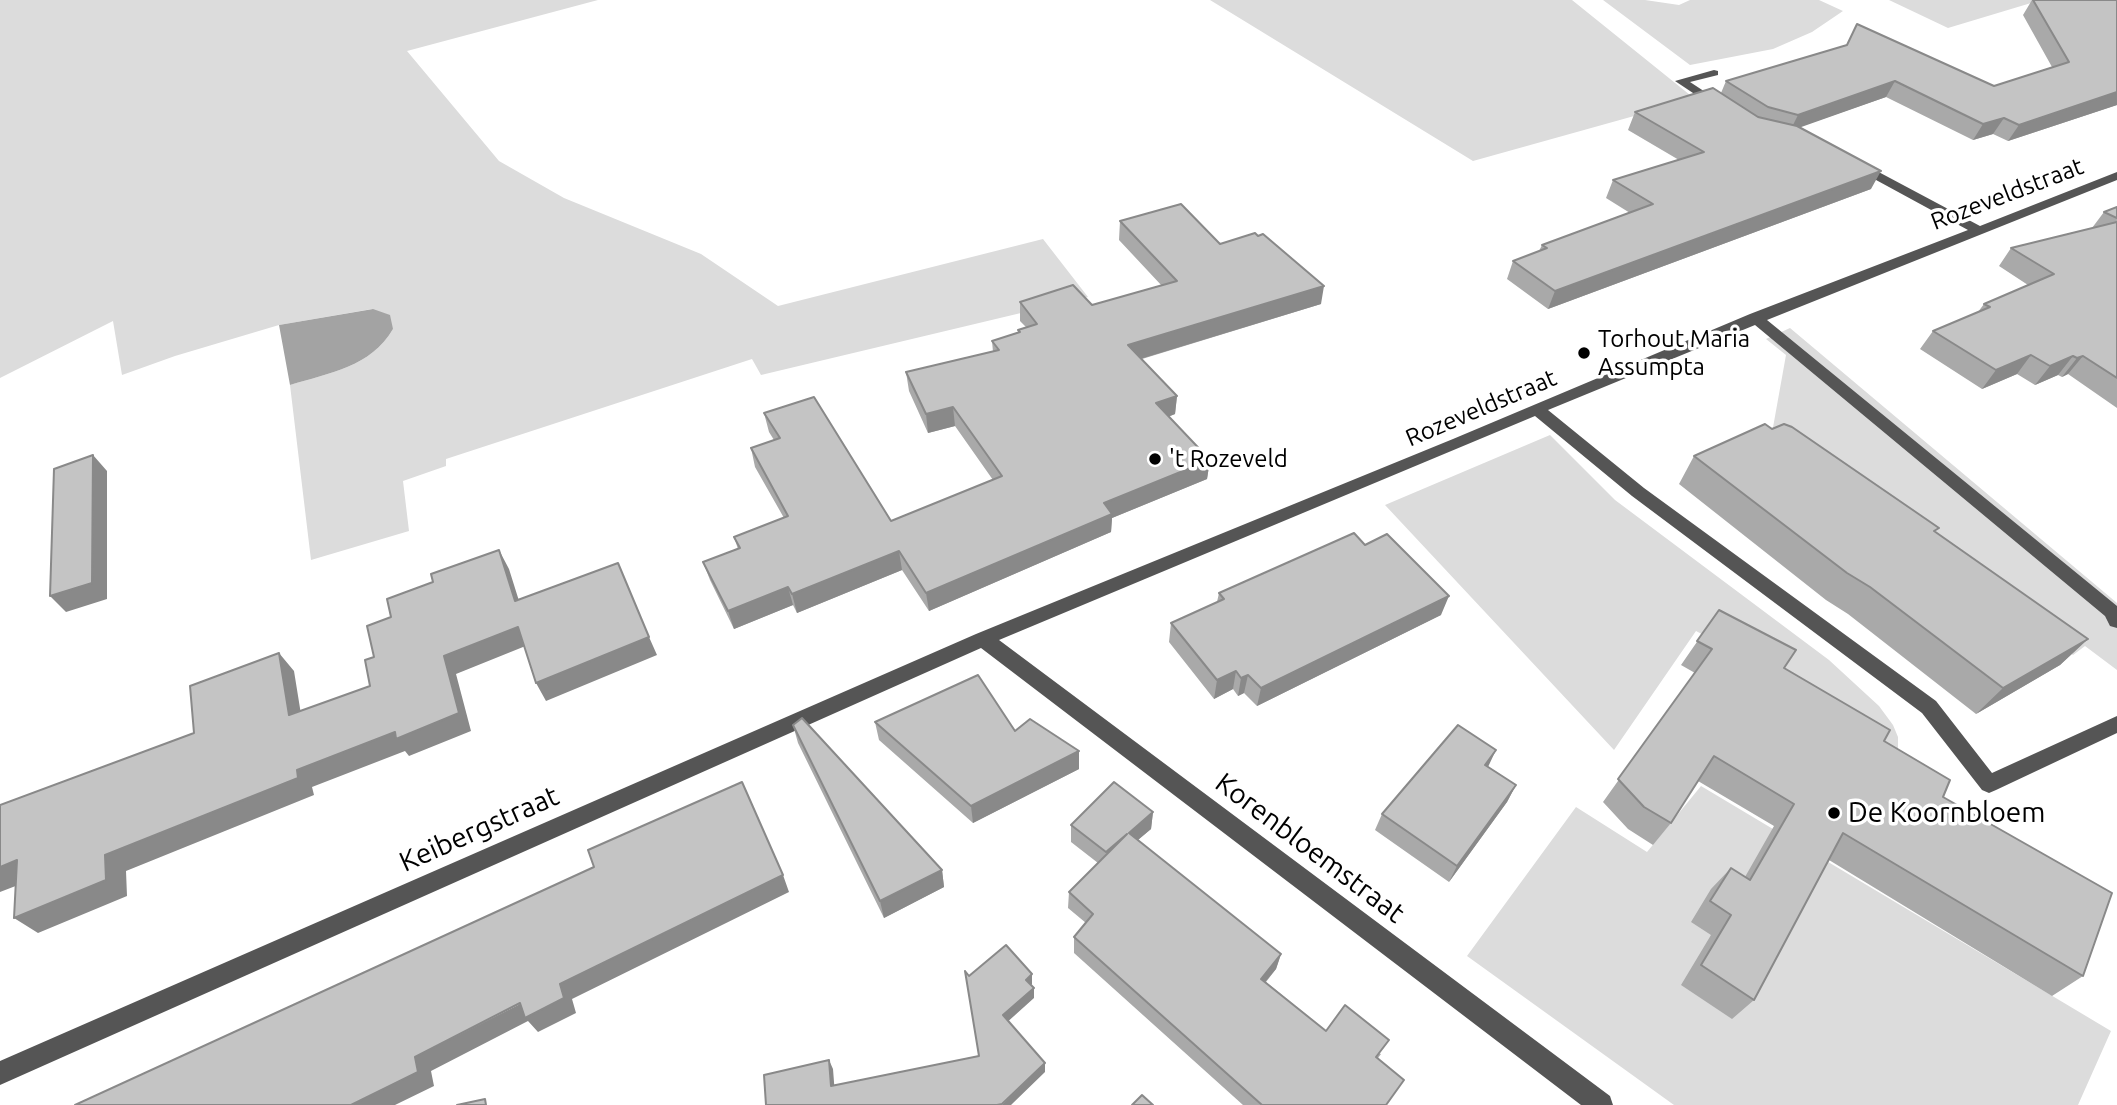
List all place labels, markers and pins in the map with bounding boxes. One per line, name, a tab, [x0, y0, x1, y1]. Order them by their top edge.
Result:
place label: Torhout Maria Assumpta	[1598, 325, 1750, 381]
marker: Torhout Maria Assumpta	[1576, 345, 1592, 361]
place label: 't Rozeveld	[1169, 445, 1288, 473]
marker: 't Rozeveld	[1147, 451, 1163, 467]
place label: De Koornbloem	[1848, 796, 2045, 830]
marker: De Koornbloem	[1826, 805, 1842, 821]

